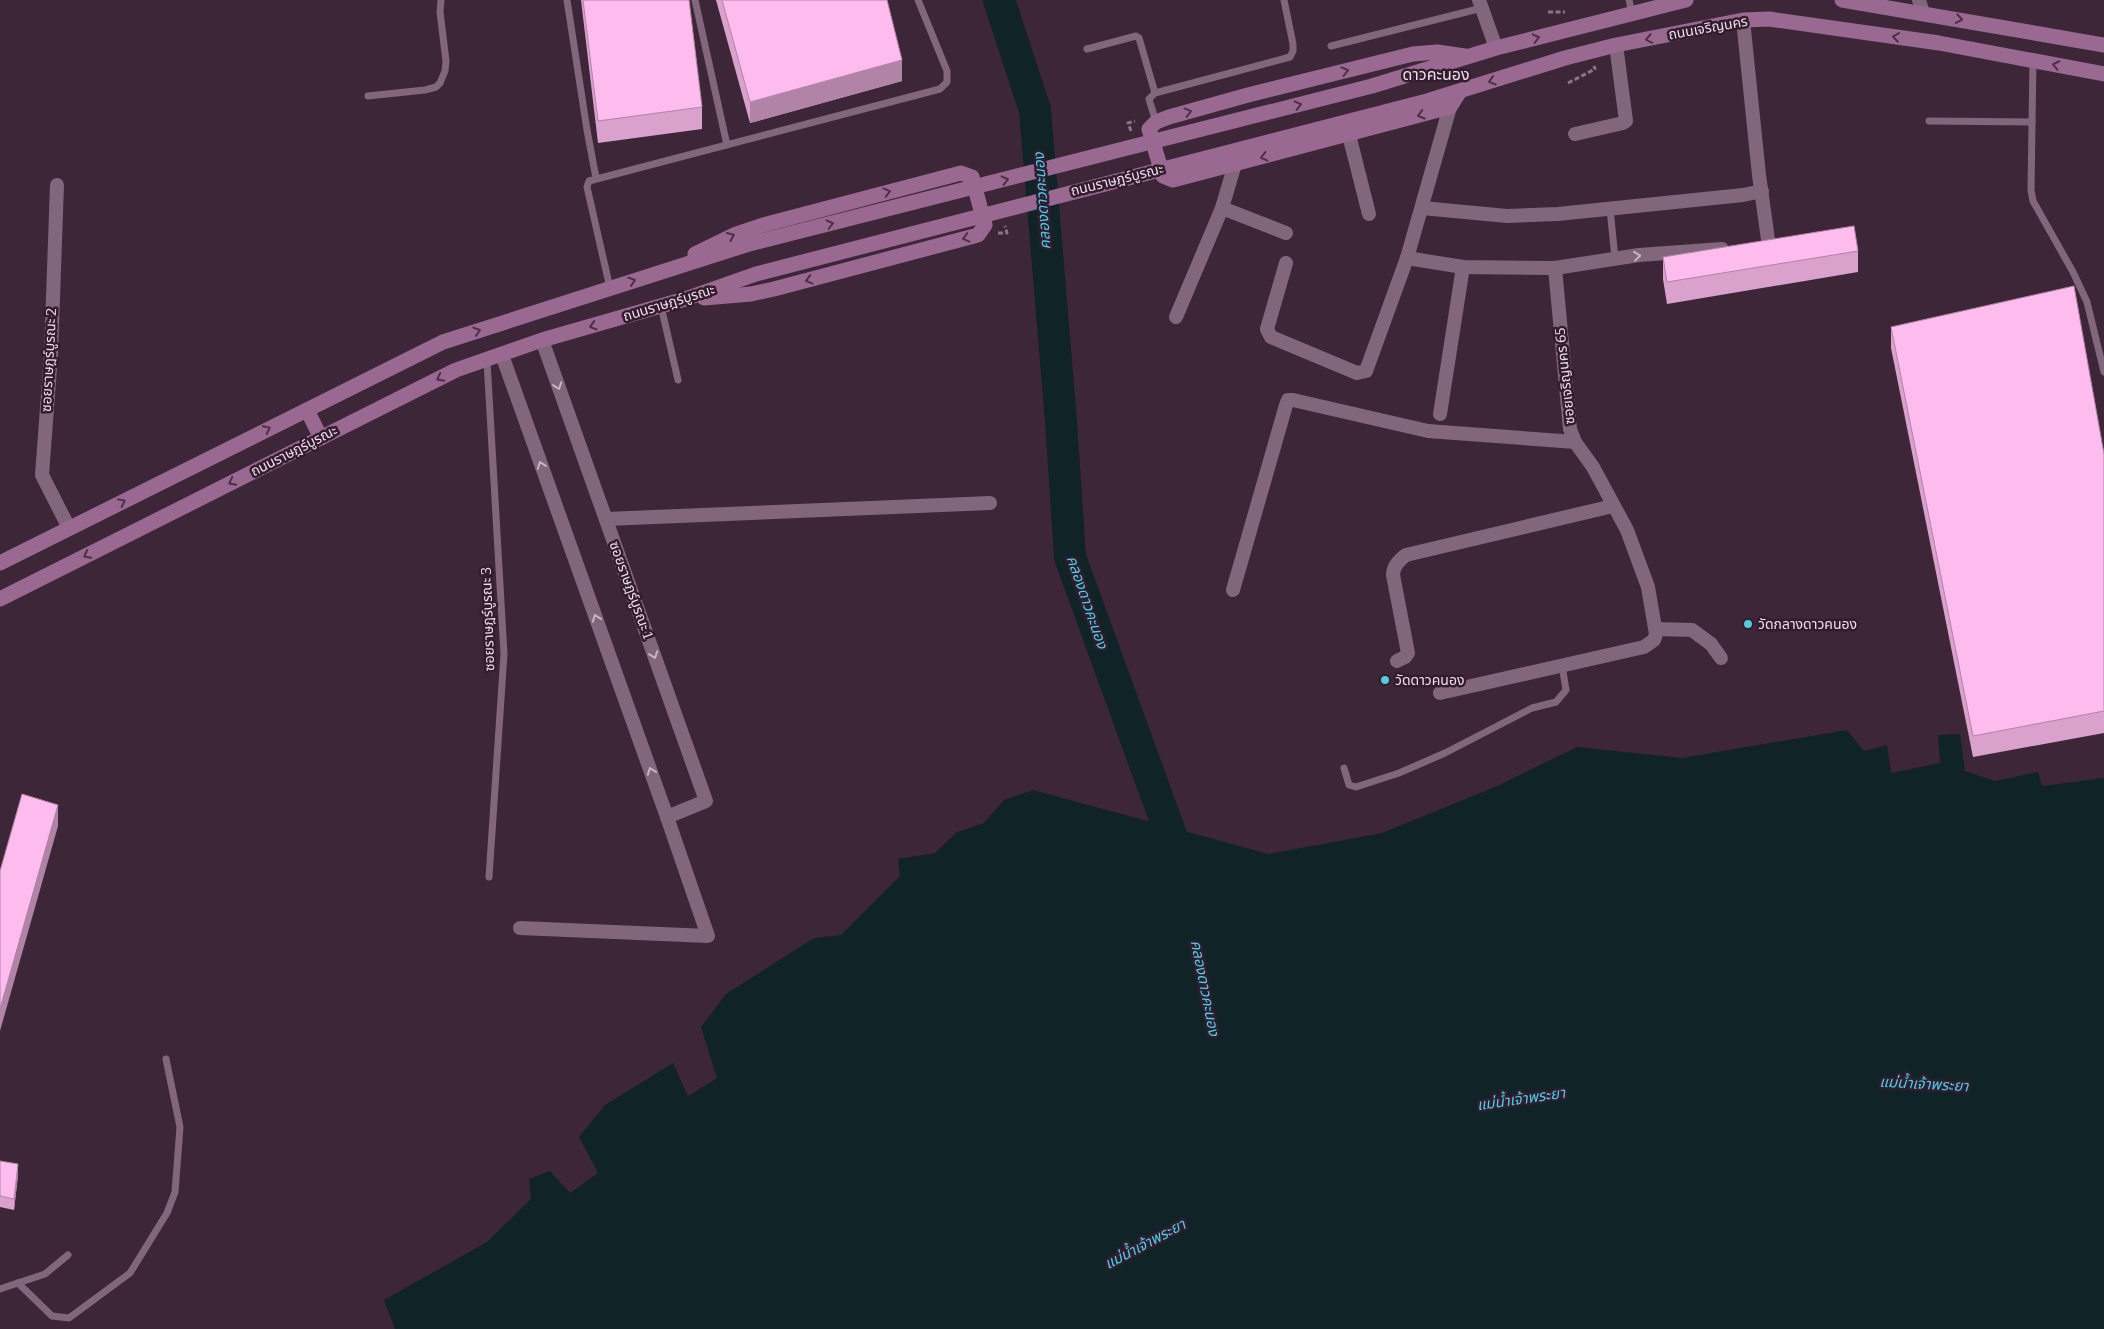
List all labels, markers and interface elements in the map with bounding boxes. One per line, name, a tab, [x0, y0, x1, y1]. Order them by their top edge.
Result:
street label: ถนนเจริญนคร	[1667, 13, 1749, 43]
one-way arrow	[1955, 14, 1963, 24]
one-way arrow	[1892, 32, 1900, 43]
one-way arrow	[1532, 33, 1541, 44]
one-way arrow	[1645, 33, 1654, 43]
one-way arrow	[2052, 60, 2061, 71]
district label: ดาวคะนอง	[1402, 65, 1470, 84]
one-way arrow	[1340, 66, 1349, 77]
one-way arrow	[1489, 75, 1497, 85]
one-way arrow	[1293, 100, 1302, 111]
one-way arrow	[1183, 107, 1191, 117]
one-way arrow	[1418, 109, 1426, 119]
water label: คลองดาวคะนอง	[1030, 151, 1054, 250]
one-way arrow	[1261, 151, 1269, 161]
street label: ถนนราษฎร์บูรณะ	[1069, 160, 1165, 200]
one-way arrow	[1000, 175, 1008, 185]
one-way arrow	[883, 188, 891, 198]
one-way arrow	[826, 219, 835, 230]
one-way arrow	[726, 232, 735, 243]
one-way arrow	[962, 232, 971, 243]
one-way arrow	[1634, 251, 1642, 262]
one-way arrow	[806, 274, 814, 284]
one-way arrow	[628, 277, 636, 287]
street label: ถนนราษฎร์บูรณะ	[621, 281, 717, 325]
street label: ซอยราษฎร์บูรณะ 2	[38, 308, 60, 412]
one-way arrow	[590, 320, 598, 330]
one-way arrow	[473, 326, 481, 336]
street label: ซอยเจริญนคร 65	[1551, 327, 1579, 425]
one-way arrow	[436, 372, 445, 382]
one-way arrow	[553, 382, 563, 390]
street label: ถนนราษฎร์บูรณะ	[248, 422, 340, 480]
one-way arrow	[262, 426, 271, 436]
one-way arrow	[537, 461, 547, 470]
one-way arrow	[228, 476, 237, 487]
one-way arrow	[117, 498, 126, 508]
street label: ซอยราษฎร์บูรณะ 1	[606, 539, 657, 641]
one-way arrow	[83, 549, 92, 559]
water label: คลองดาวคะนอง	[1063, 553, 1112, 652]
street label: ซอยราษฎร์บูรณะ 3	[478, 567, 498, 671]
one-way arrow	[592, 614, 602, 623]
place label: วัดกลางดาวคนอง	[1758, 616, 1857, 633]
marker: วัดกลางดาวคนอง	[1742, 618, 1754, 630]
one-way arrow	[648, 650, 658, 658]
place label: วัดดาวคนอง	[1395, 672, 1464, 689]
marker: วัดดาวคนอง	[1379, 674, 1391, 686]
one-way arrow	[647, 767, 657, 775]
water label: คลองดาวคะนอง	[1187, 939, 1223, 1038]
water label: แม่น้ำเจ้าพระยา	[1879, 1071, 1970, 1095]
water label: แม่น้ำเจ้าพระยา	[1475, 1082, 1567, 1114]
water label: แม่น้ำเจ้าพระยา	[1101, 1213, 1189, 1273]

